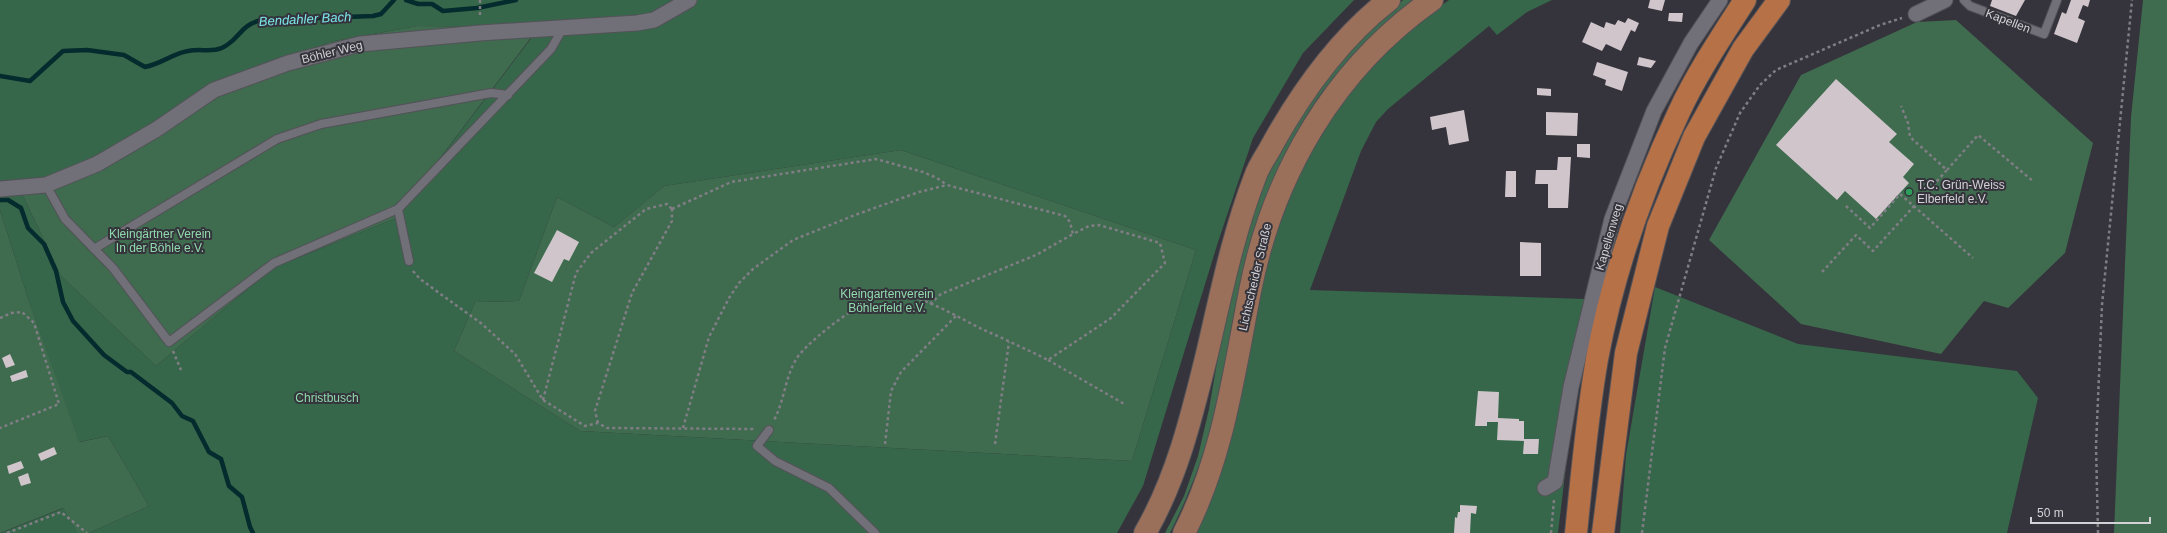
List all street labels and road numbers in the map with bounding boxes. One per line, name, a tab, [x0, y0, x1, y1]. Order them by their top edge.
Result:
street label: Kapellen	[1984, 6, 2032, 36]
street label: Böhler Weg	[300, 38, 364, 66]
street label: Kapellenweg	[1593, 202, 1625, 272]
street label: Lichtscheider Straße	[1236, 221, 1274, 332]

